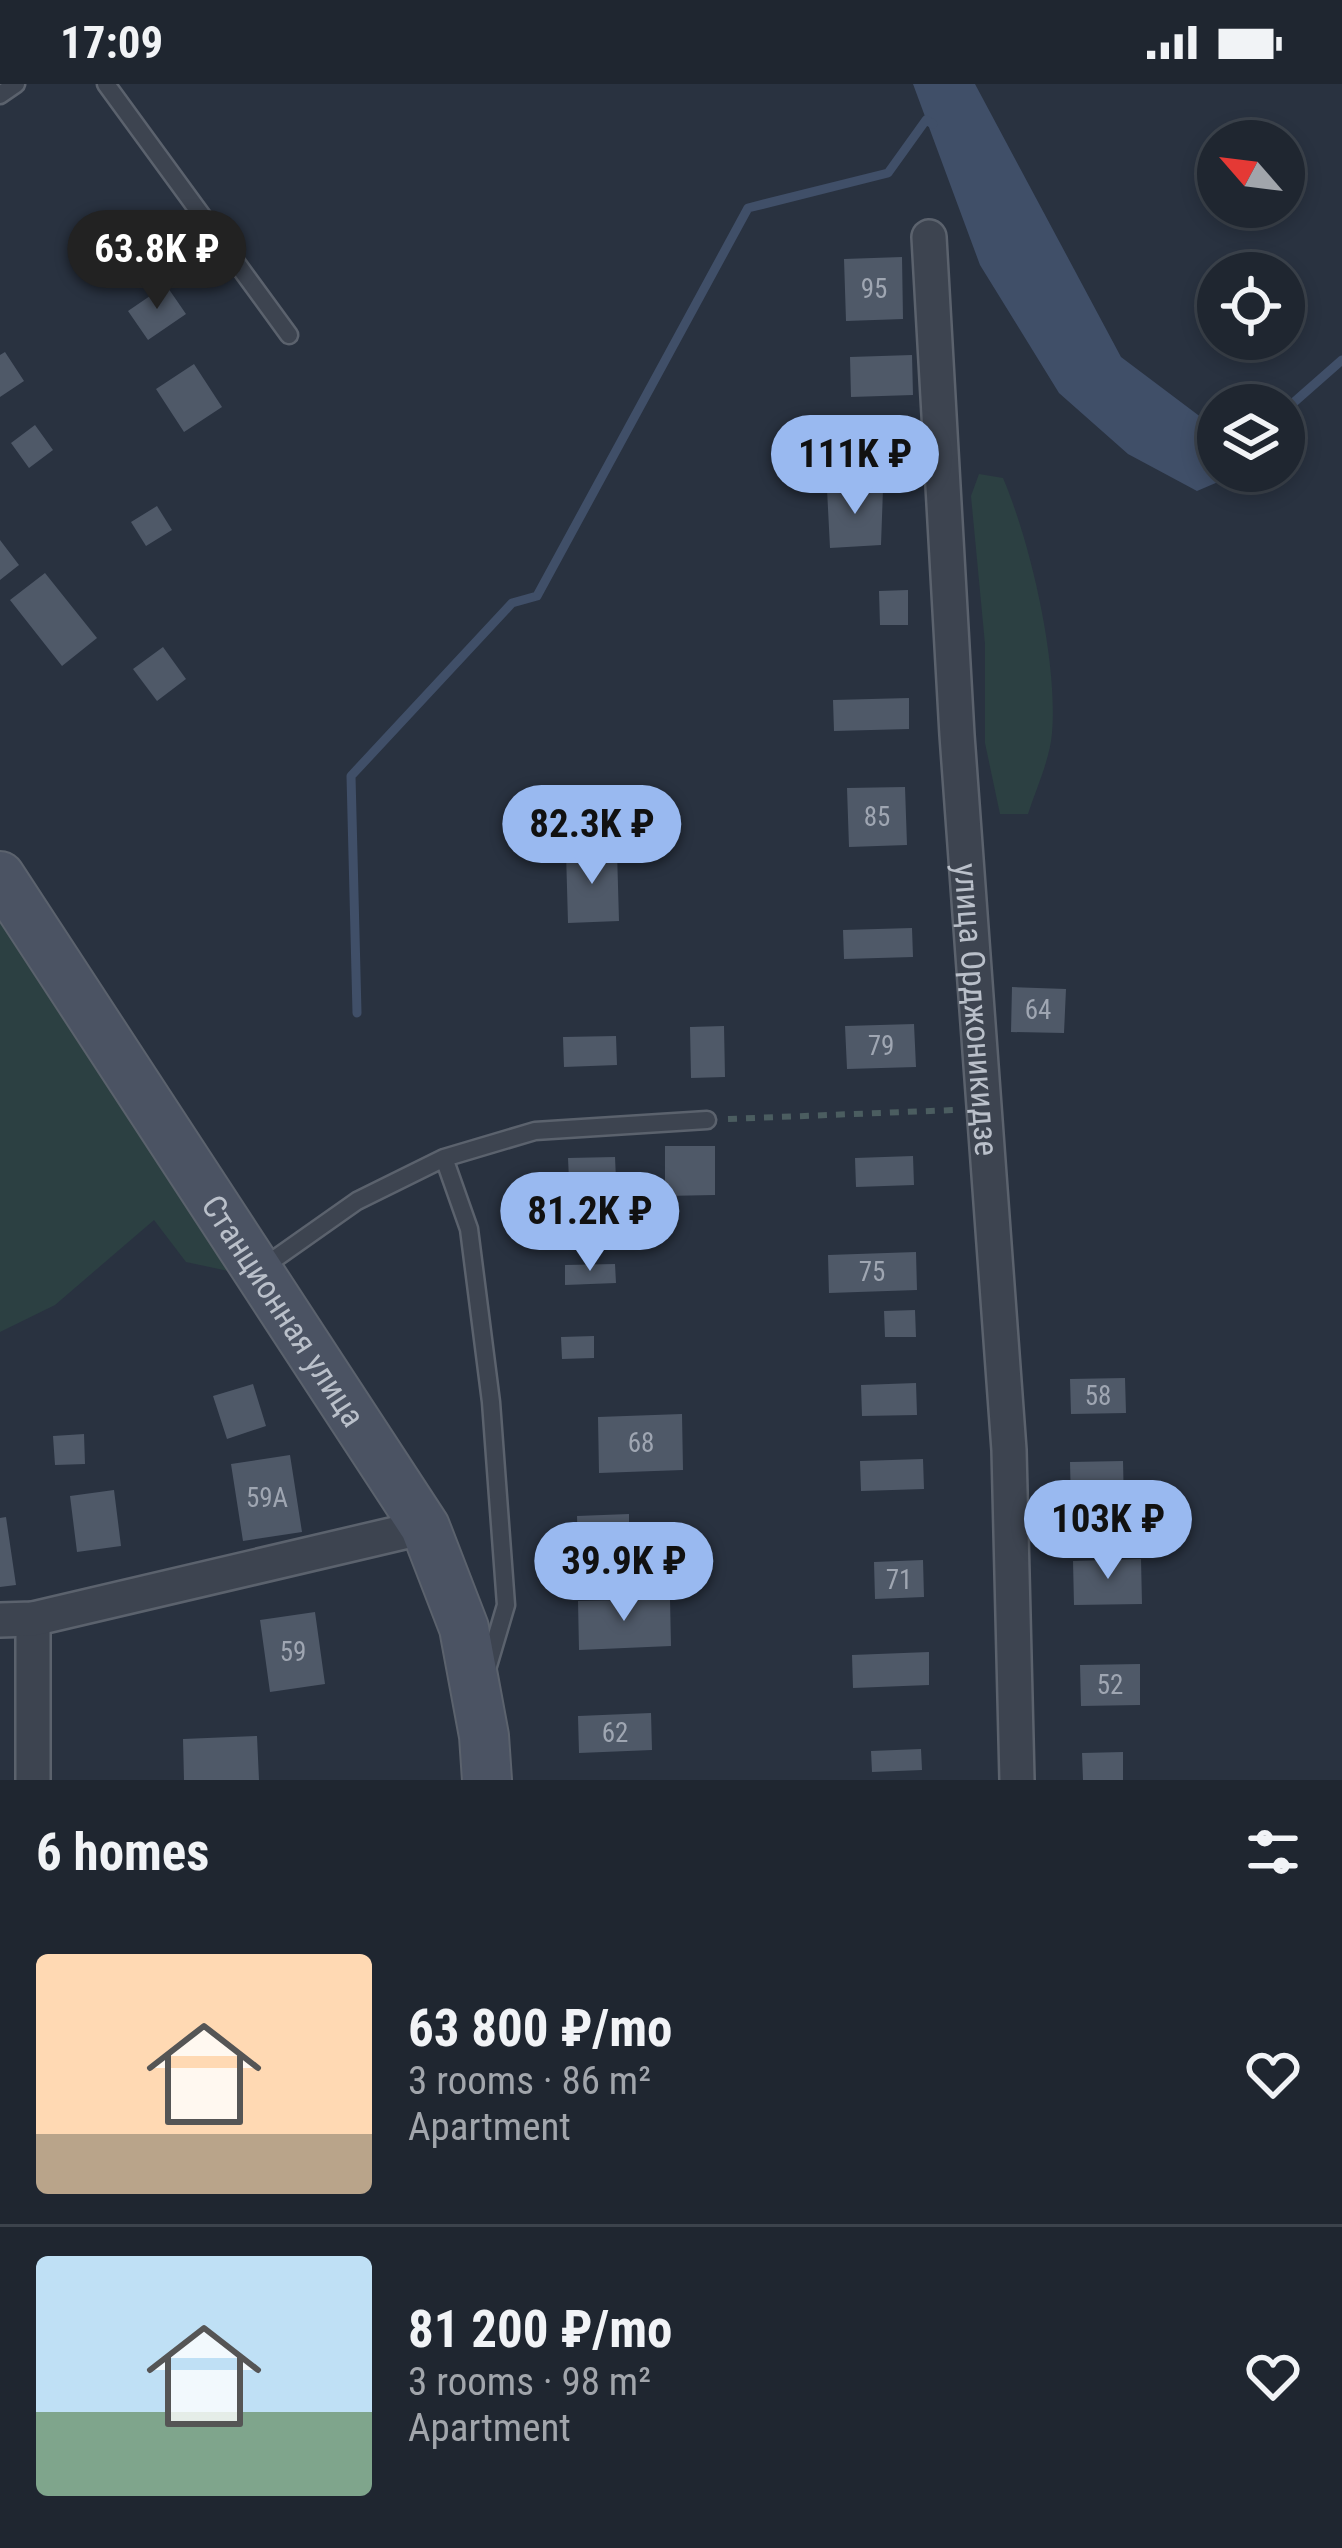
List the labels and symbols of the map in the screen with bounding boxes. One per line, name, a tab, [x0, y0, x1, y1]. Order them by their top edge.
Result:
north arrow	[1197, 120, 1305, 228]
pin: 63.8K ₽	[46, 210, 268, 312]
house number: 95	[861, 273, 887, 305]
pin: 111K ₽	[757, 415, 953, 517]
pin: 82.3K ₽	[481, 785, 703, 887]
house number: 85	[864, 801, 890, 833]
street label: улица Орджоникидзе	[947, 862, 1007, 1157]
house number: 64	[1025, 994, 1051, 1026]
house number: 79	[868, 1030, 894, 1062]
pin: 81.2K ₽	[479, 1172, 701, 1274]
street label: Станционная улица	[194, 1187, 373, 1434]
house number: 75	[859, 1256, 885, 1288]
house number: 58	[1085, 1380, 1111, 1412]
house number: 68	[628, 1427, 654, 1459]
pin: 103K ₽	[1010, 1480, 1206, 1582]
house number: 59А	[246, 1482, 289, 1514]
pin: 39.9K ₽	[513, 1522, 735, 1624]
house number: 71	[886, 1564, 912, 1596]
house number: 59	[280, 1636, 306, 1668]
house number: 52	[1097, 1669, 1123, 1701]
house number: 62	[602, 1717, 628, 1749]

